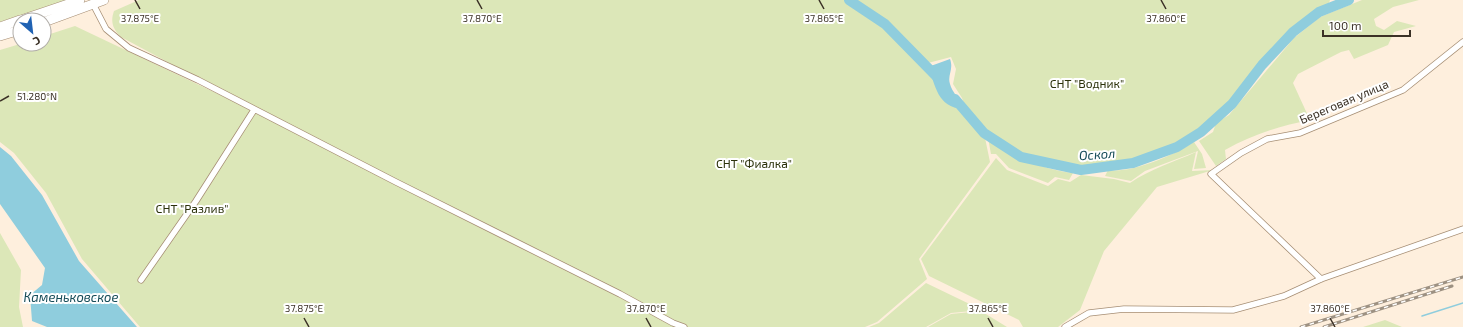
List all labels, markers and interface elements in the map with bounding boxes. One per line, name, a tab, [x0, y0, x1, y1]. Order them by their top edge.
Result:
north arrow	[12, 12, 52, 52]
text: 37.875°E	[121, 12, 160, 24]
text: 37.870°E	[463, 12, 502, 24]
text: 37.865°E	[805, 12, 844, 24]
text: 37.860°E	[1146, 12, 1186, 24]
scale bar	[1323, 12, 1410, 38]
text: 100 m	[1329, 18, 1361, 32]
text: С	[31, 34, 43, 49]
park label: СНТ "Водник"	[1050, 76, 1124, 90]
street label: Береговая улица	[1297, 76, 1391, 127]
text: 51.280°N	[17, 90, 57, 102]
water label: Оскол	[1078, 145, 1116, 163]
park label: СНТ "Фиалка"	[716, 156, 792, 170]
park label: СНТ "Разлив"	[156, 201, 228, 215]
water label: Каменьковское	[24, 289, 118, 305]
text: 37.875°E	[285, 302, 324, 314]
text: 37.870°E	[627, 302, 666, 314]
text: 37.865°E	[969, 302, 1008, 314]
text: 37.860°E	[1310, 302, 1350, 314]

